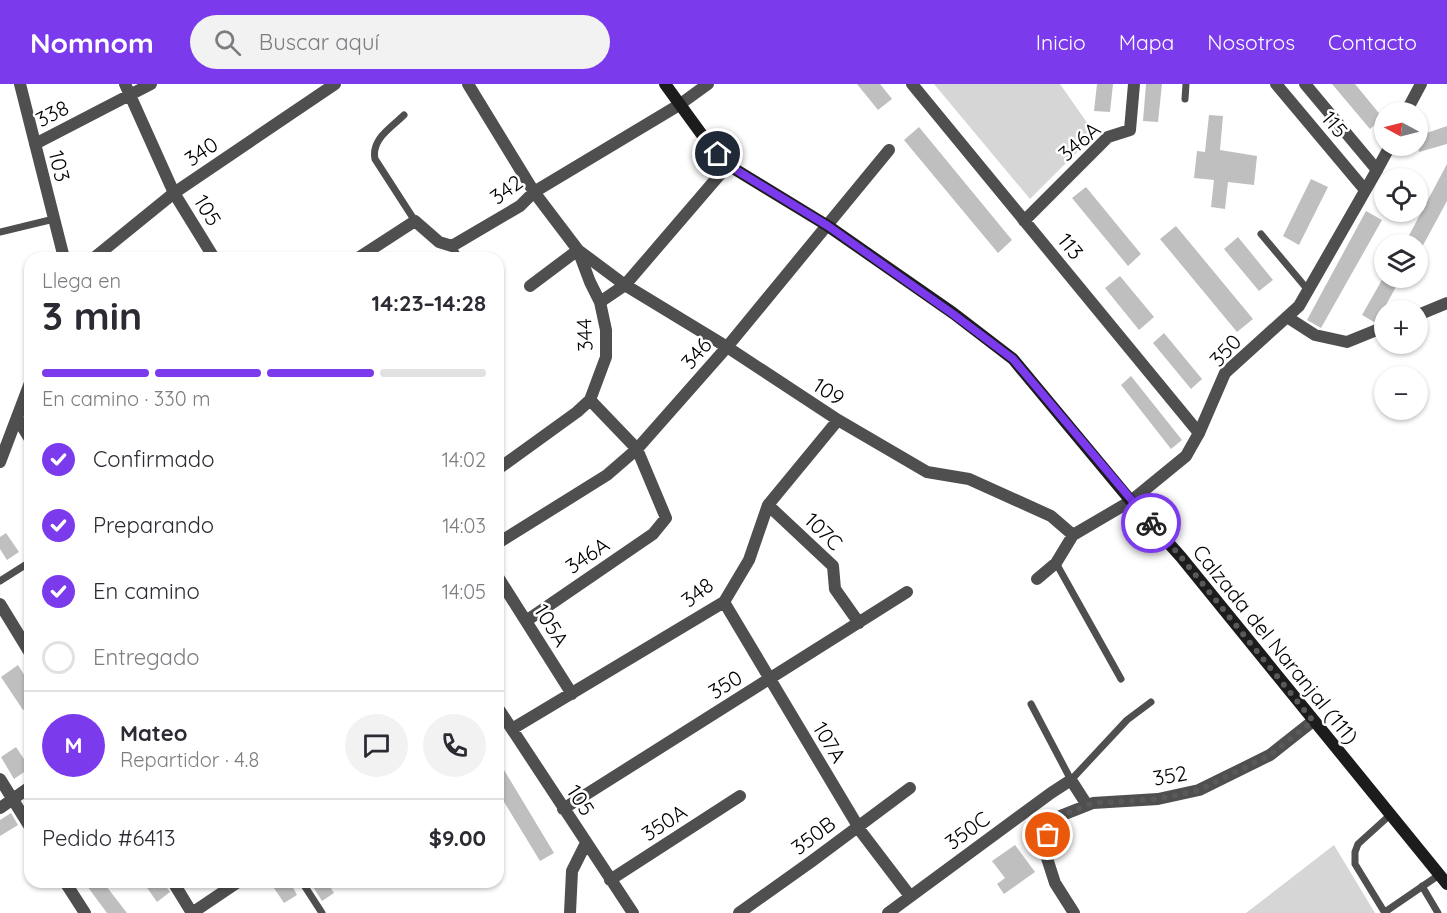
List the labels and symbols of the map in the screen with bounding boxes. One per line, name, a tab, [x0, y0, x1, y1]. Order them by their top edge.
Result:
street label: 338	[31, 94, 73, 132]
north arrow	[1374, 102, 1428, 156]
street label: 115	[1316, 105, 1354, 143]
street label: 346A	[1053, 116, 1105, 166]
pin	[692, 128, 743, 179]
street label: 340	[179, 131, 223, 171]
street label: 103	[44, 148, 76, 184]
street label: 342	[485, 169, 527, 209]
street label: 105	[189, 190, 227, 230]
street label: 113	[1053, 228, 1089, 264]
street label: 344	[570, 318, 598, 352]
street label: 350	[1204, 328, 1246, 372]
street label: 346	[675, 332, 717, 374]
street label: 109	[809, 371, 849, 411]
courier	[1121, 493, 1181, 553]
street label: 107C	[799, 507, 849, 556]
street label: 346A	[560, 531, 614, 579]
street label: Calzada del Naranjal (111)	[1188, 539, 1364, 749]
street label: 348	[676, 571, 718, 613]
street label: 105A	[529, 599, 575, 651]
street label: 350	[703, 664, 747, 704]
street label: 107A	[808, 717, 852, 767]
street label: 352	[1151, 759, 1189, 791]
street label: 105	[561, 780, 601, 820]
street label: 350A	[637, 798, 691, 846]
street label: 350C	[940, 805, 995, 855]
pin	[1022, 809, 1073, 860]
street label: 350B	[786, 810, 840, 860]

